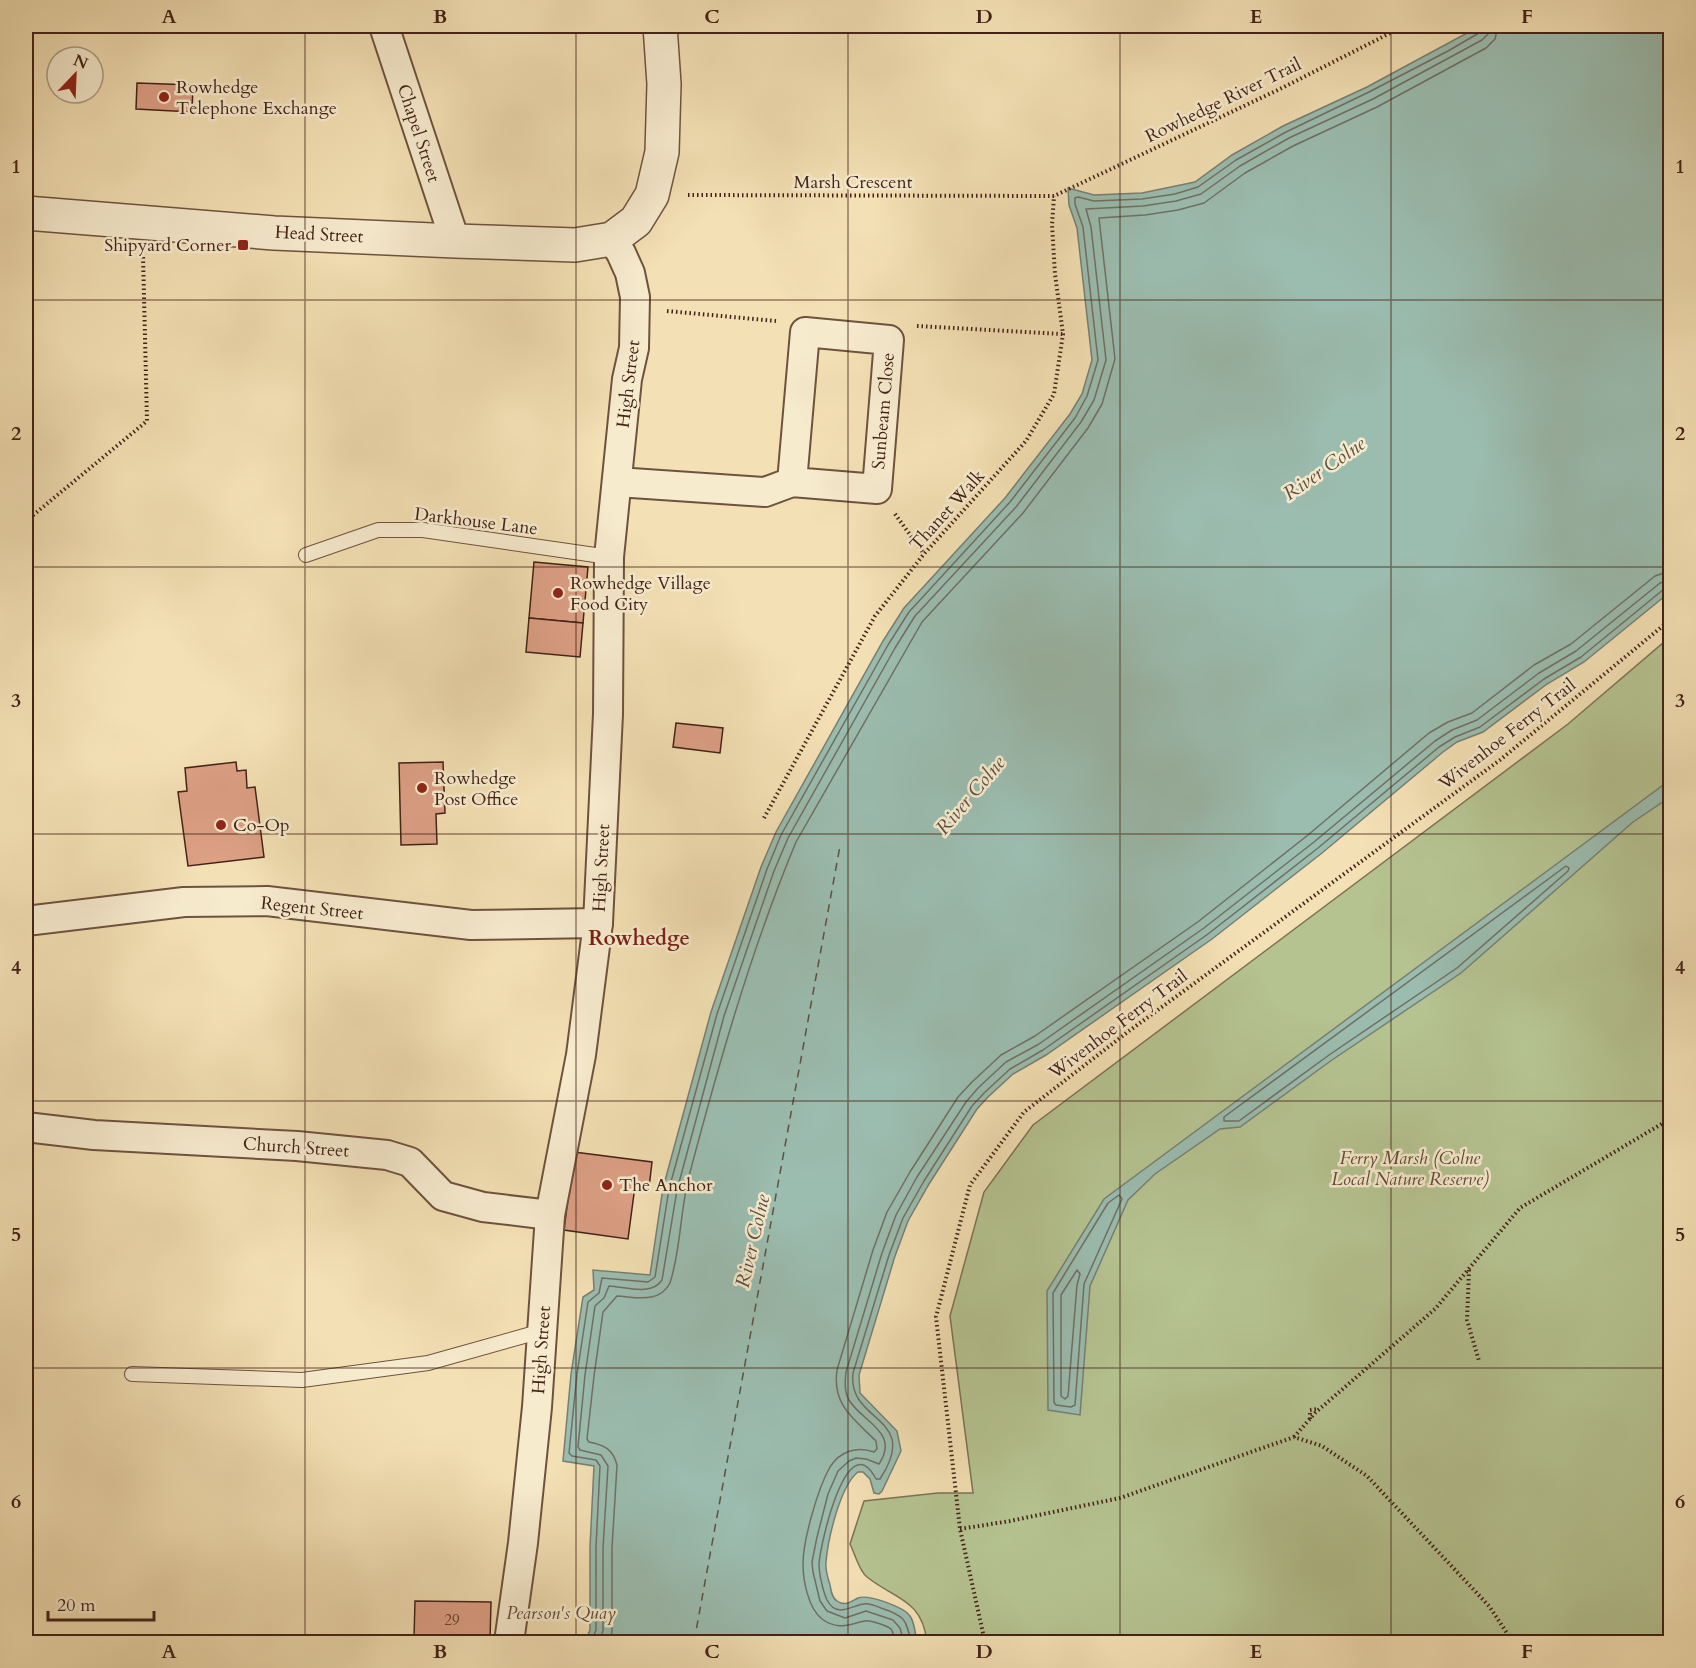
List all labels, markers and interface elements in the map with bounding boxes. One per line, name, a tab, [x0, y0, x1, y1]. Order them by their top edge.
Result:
text: A	[161, 3, 177, 30]
text: B	[433, 3, 447, 30]
text: C	[704, 3, 720, 30]
text: D	[975, 3, 993, 30]
text: E	[1250, 3, 1262, 30]
text: F	[1521, 3, 1533, 30]
north arrow	[45, 45, 105, 105]
text: N	[70, 49, 91, 75]
street label: Rowhedge River Trail	[1141, 52, 1306, 149]
place label: Rowhedge Telephone Exchange	[176, 75, 337, 121]
street label: Chapel Street	[391, 81, 446, 186]
marker: Rowhedge Telephone Exchange	[157, 90, 171, 104]
text: 1	[11, 153, 21, 180]
text: 1	[1675, 153, 1685, 180]
street label: Marsh Crescent	[794, 170, 913, 195]
street label: Head Street	[274, 220, 364, 249]
place label: Shipyard Corner	[104, 233, 231, 258]
marker: Shipyard Corner	[236, 238, 250, 252]
street label: High Street	[611, 338, 646, 429]
street label: Sunbeam Close	[866, 352, 901, 470]
text: 2	[11, 420, 21, 447]
text: 2	[1675, 420, 1685, 447]
water label: River Colne	[1278, 430, 1371, 507]
street label: Thanet Walk	[904, 464, 991, 556]
street label: Darkhouse Lane	[413, 502, 539, 541]
place label: Rowhedge Village Food City	[570, 571, 711, 617]
marker: Rowhedge Village Food City	[551, 586, 565, 600]
street label: Wivenhoe Ferry Trail	[1433, 673, 1582, 797]
text: 3	[11, 687, 21, 714]
text: 3	[1675, 687, 1685, 714]
water label: River Colne	[930, 750, 1011, 840]
place label: Rowhedge Post Office	[434, 766, 518, 812]
marker: Rowhedge Post Office	[415, 781, 429, 795]
place label: Co-Op	[233, 813, 290, 838]
marker: Co-Op	[214, 818, 228, 832]
street label: High Street	[587, 823, 616, 913]
street label: Regent Street	[259, 891, 365, 926]
district label: Rowhedge	[588, 924, 690, 953]
text: 4	[11, 954, 21, 981]
text: 4	[1675, 954, 1685, 981]
street label: Wivenhoe Ferry Trail	[1043, 964, 1193, 1086]
street label: Church Street	[242, 1131, 350, 1164]
park label: Ferry Marsh (Colne Local Nature Reserve)	[1331, 1146, 1489, 1192]
place label: The Anchor	[619, 1173, 713, 1198]
marker: The Anchor	[600, 1178, 614, 1192]
water label: River Colne	[729, 1192, 776, 1290]
text: 5	[11, 1221, 21, 1248]
text: 5	[1675, 1221, 1685, 1248]
street label: High Street	[526, 1305, 557, 1395]
text: 6	[11, 1488, 21, 1515]
text: 6	[1675, 1488, 1685, 1515]
scale bar	[48, 1584, 154, 1622]
text: 20 m	[57, 1593, 96, 1618]
park label: Pearson's Quay	[506, 1601, 616, 1626]
house number: 29	[444, 1610, 460, 1630]
text: A	[161, 1638, 177, 1665]
text: B	[433, 1638, 447, 1665]
text: C	[704, 1638, 720, 1665]
text: D	[975, 1638, 993, 1665]
text: E	[1250, 1638, 1262, 1665]
text: F	[1521, 1638, 1533, 1665]

